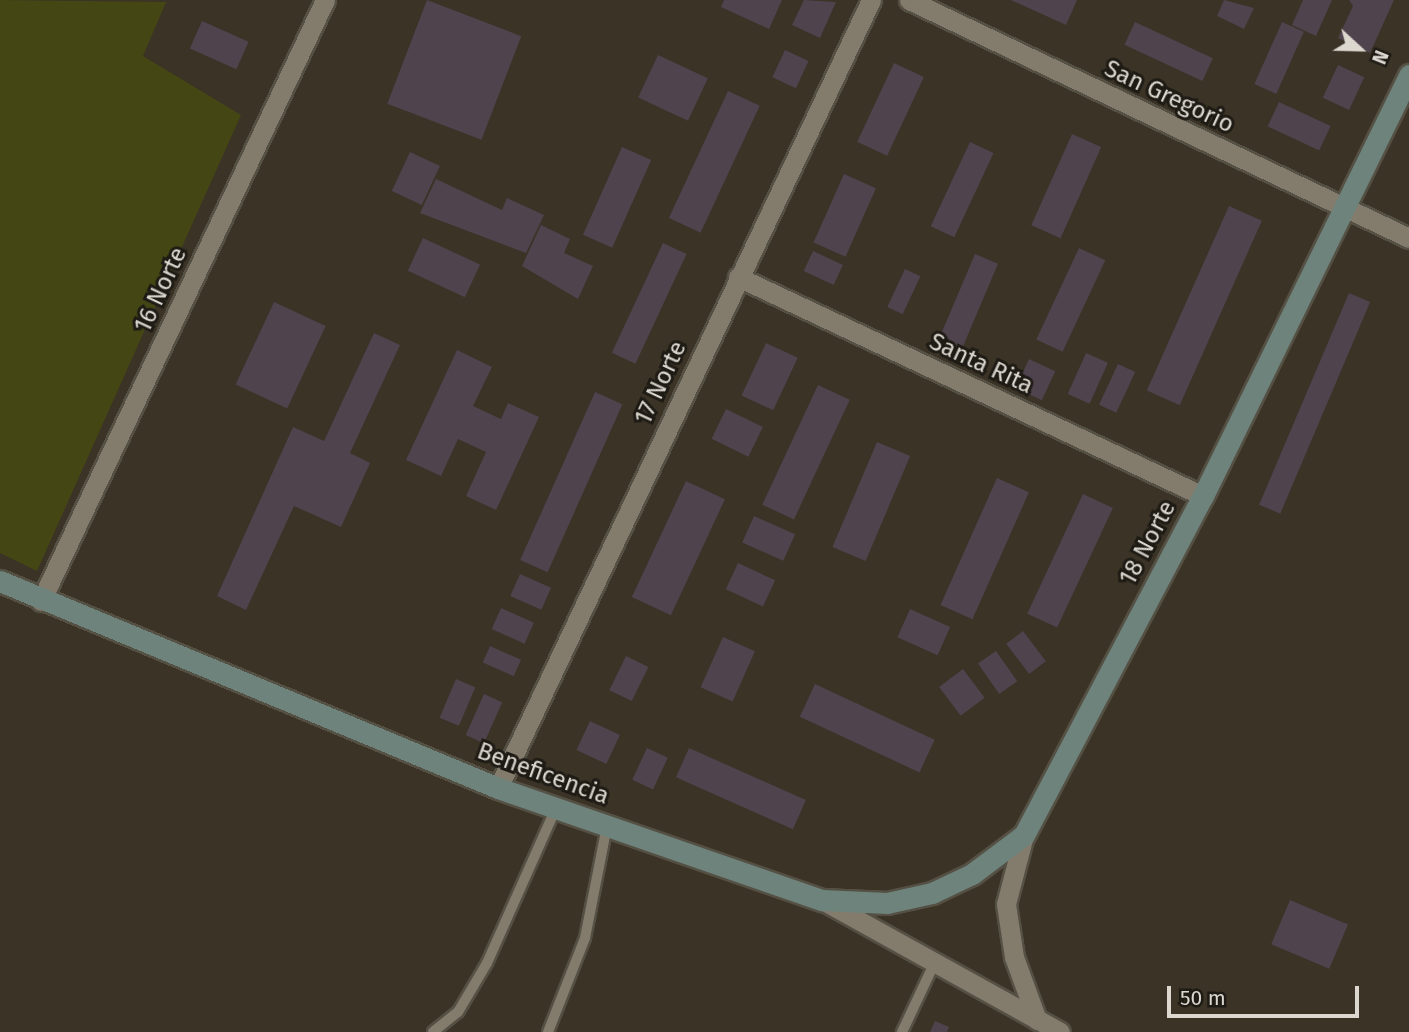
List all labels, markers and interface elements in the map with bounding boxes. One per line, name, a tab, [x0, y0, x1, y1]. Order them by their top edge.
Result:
north arrow	[1325, 14, 1395, 84]
text: N	[1367, 47, 1393, 67]
street label: San Gregorio	[1100, 54, 1238, 140]
street label: 16 Norte	[129, 243, 193, 337]
street label: Santa Rita	[925, 328, 1037, 400]
street label: 17 Norte	[629, 337, 693, 429]
street label: 18 Norte	[1114, 496, 1182, 590]
street label: Beneficencia	[473, 737, 613, 811]
scale bar	[1171, 972, 1364, 1016]
text: 50 m	[1180, 985, 1226, 1011]

